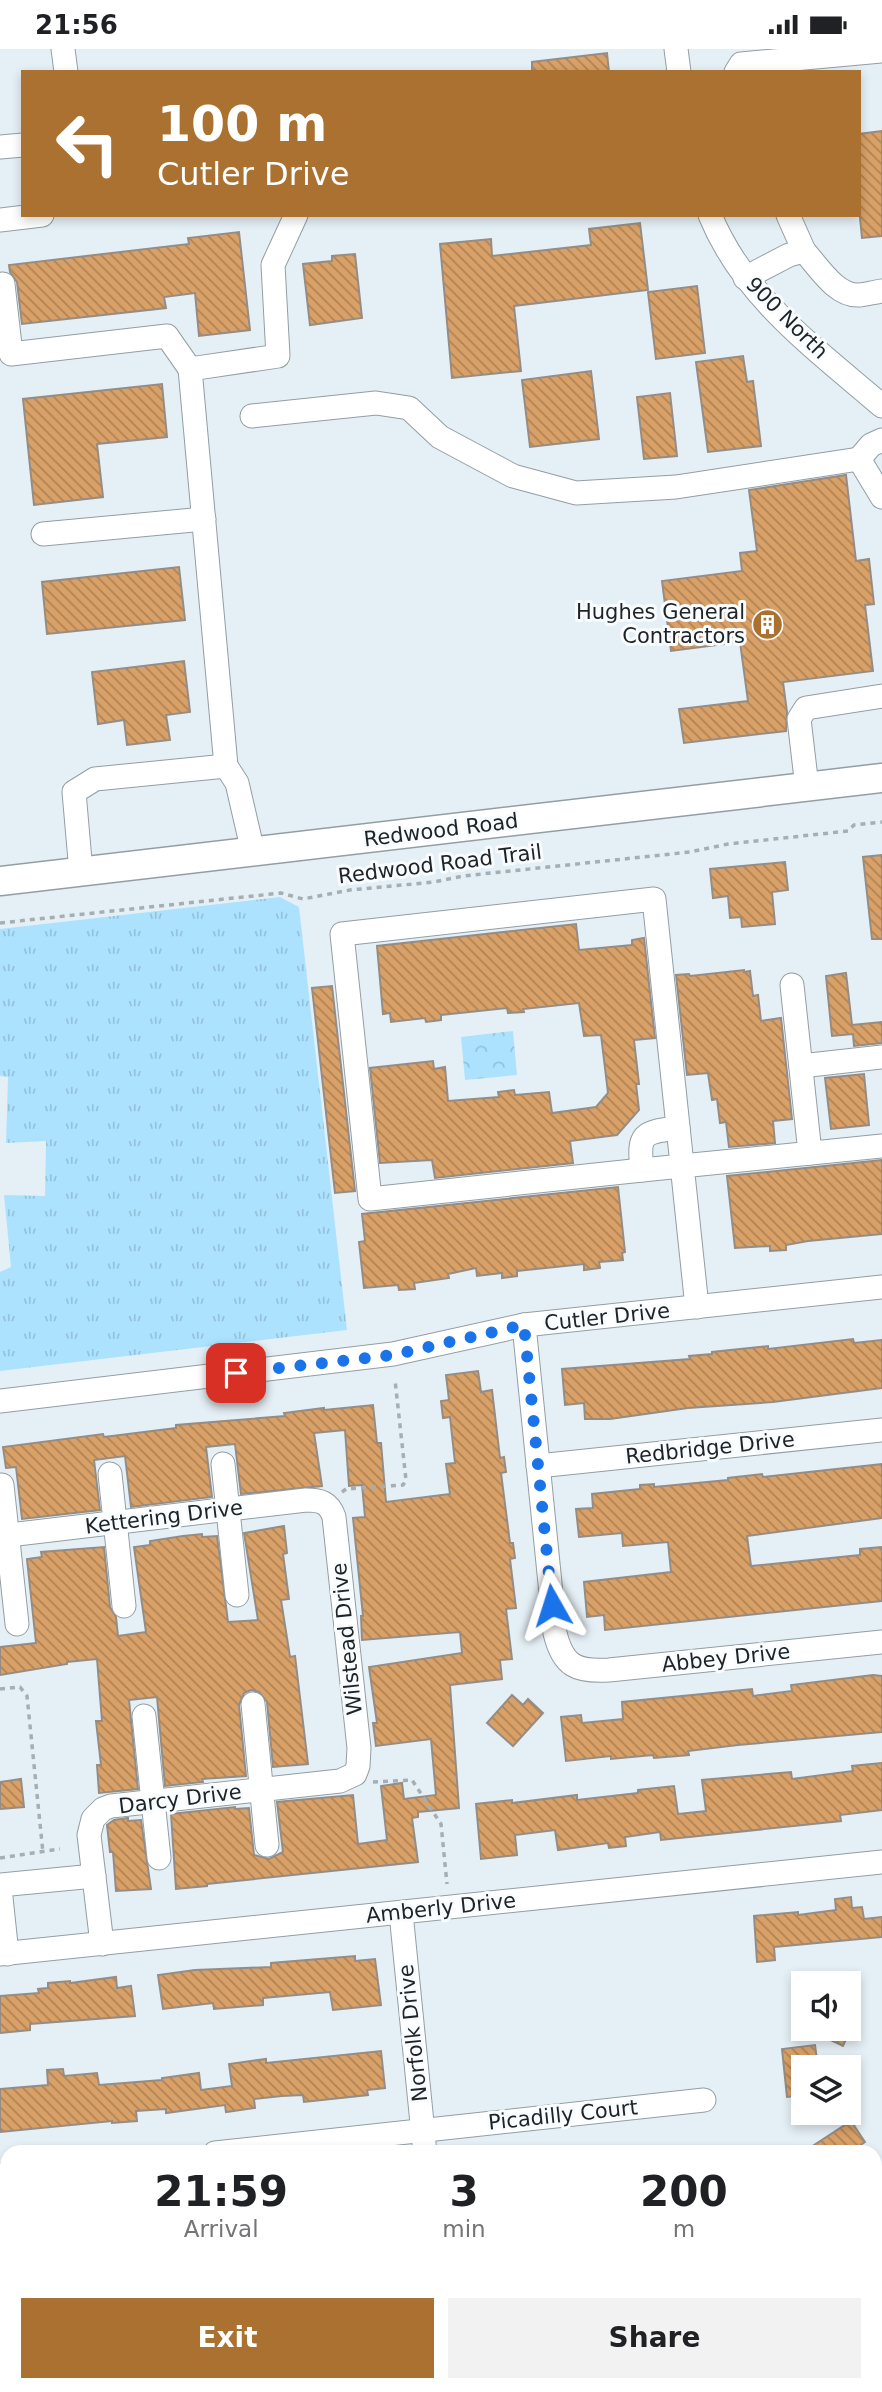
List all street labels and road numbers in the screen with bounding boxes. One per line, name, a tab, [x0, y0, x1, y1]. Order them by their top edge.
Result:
street label: 900 North	[741, 272, 833, 364]
street label: Redwood Road	[362, 809, 520, 851]
street label: Redwood Road Trail	[337, 840, 543, 888]
street label: Cutler Drive	[543, 1298, 671, 1336]
street label: Redbridge Drive	[624, 1427, 796, 1469]
street label: Kettering Drive	[84, 1495, 244, 1539]
street label: Wilstead Drive	[327, 1562, 367, 1716]
street label: Abbey Drive	[661, 1639, 791, 1677]
street label: Darcy Drive	[117, 1780, 243, 1818]
street label: Amberly Drive	[365, 1888, 517, 1928]
street label: Norfolk Drive	[394, 1963, 432, 2103]
street label: Picadilly Court	[487, 2095, 639, 2135]

